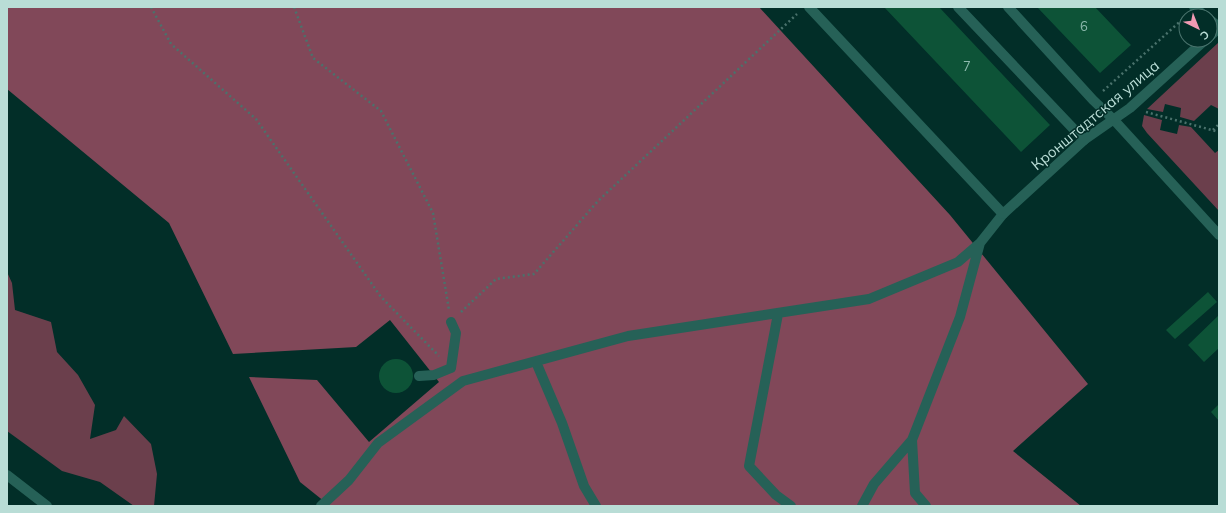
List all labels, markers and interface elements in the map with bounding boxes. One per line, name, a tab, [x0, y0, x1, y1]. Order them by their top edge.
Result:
north arrow	[1178, 8, 1218, 48]
house number: 6	[1080, 18, 1088, 34]
text: С	[1197, 28, 1212, 43]
street label: Кронштадтская улица	[1027, 56, 1163, 174]
house number: 7	[963, 58, 971, 74]

